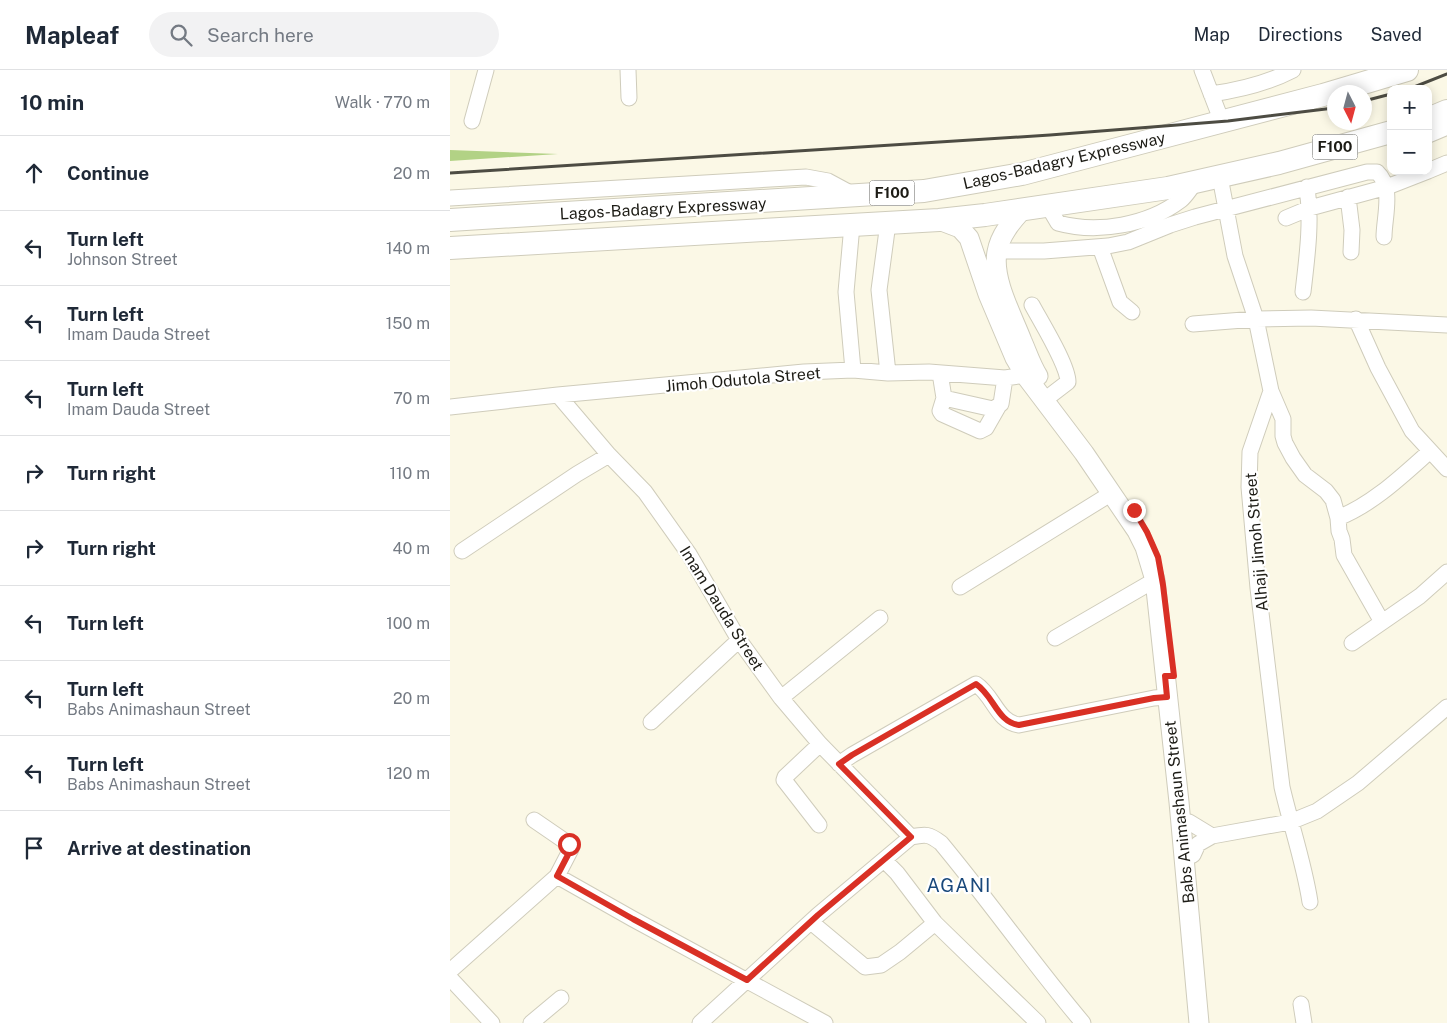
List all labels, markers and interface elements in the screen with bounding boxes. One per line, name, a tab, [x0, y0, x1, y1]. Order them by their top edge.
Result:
search box	[149, 12, 499, 57]
text: Mapleaf	[25, 21, 119, 49]
icon: search	[167, 21, 195, 49]
text: Search here	[207, 24, 314, 46]
text: Map	[1193, 24, 1230, 45]
text: Directions	[1258, 24, 1343, 45]
text: Saved	[1371, 24, 1422, 45]
north arrow	[1327, 85, 1372, 130]
map controls	[1387, 85, 1432, 175]
button: +	[1387, 85, 1432, 130]
text: 10 min	[20, 90, 84, 115]
text: Walk · 770 m	[335, 93, 430, 112]
street label: Lagos-Badagry Expressway	[961, 128, 1168, 193]
button: −	[1387, 130, 1432, 175]
road number: F100	[1312, 134, 1358, 160]
icon: ahead	[20, 159, 48, 187]
text: Continue	[67, 162, 149, 184]
text: 20 m	[393, 164, 430, 183]
road number: F100	[870, 180, 914, 206]
street label: Lagos-Badagry Expressway	[559, 194, 767, 223]
text: Turn left	[67, 228, 144, 250]
icon: left	[20, 234, 48, 262]
text: 140 m	[386, 239, 430, 258]
text: Johnson Street	[67, 250, 178, 269]
text: Turn left	[67, 303, 144, 325]
icon: left	[20, 309, 48, 337]
text: 150 m	[386, 314, 430, 333]
text: Imam Dauda Street	[67, 325, 210, 344]
street label: Jimoh Odutola Street	[664, 363, 822, 396]
text: Turn left	[67, 378, 144, 400]
icon: left	[20, 384, 48, 412]
text: 70 m	[393, 389, 430, 408]
text: Imam Dauda Street	[67, 400, 210, 419]
icon: right	[20, 459, 48, 487]
text: Turn right	[67, 462, 156, 484]
text: 110 m	[389, 464, 430, 483]
street label: Alhaji Jimoh Street	[1241, 472, 1272, 612]
route end	[1123, 499, 1146, 522]
icon: right	[20, 534, 48, 562]
text: Turn right	[67, 537, 156, 559]
text: 40 m	[392, 539, 430, 558]
street label: Imam Dauda Street	[676, 543, 768, 674]
icon: left	[20, 609, 48, 637]
text: Turn left	[67, 612, 144, 634]
text: 100 m	[386, 614, 430, 633]
text: Turn left	[67, 678, 144, 700]
icon: left	[20, 684, 48, 712]
text: 20 m	[393, 689, 430, 708]
text: Babs Animashaun Street	[67, 700, 251, 719]
street label: Babs Animashaun Street	[1160, 720, 1199, 904]
text: Turn left	[67, 753, 144, 775]
icon: left	[20, 759, 48, 787]
text: 120 m	[386, 764, 430, 783]
text: Babs Animashaun Street	[67, 775, 251, 794]
route start	[558, 833, 581, 856]
icon: arrive	[20, 834, 48, 862]
text: Arrive at destination	[67, 837, 251, 859]
district label: AGANI	[926, 874, 992, 896]

